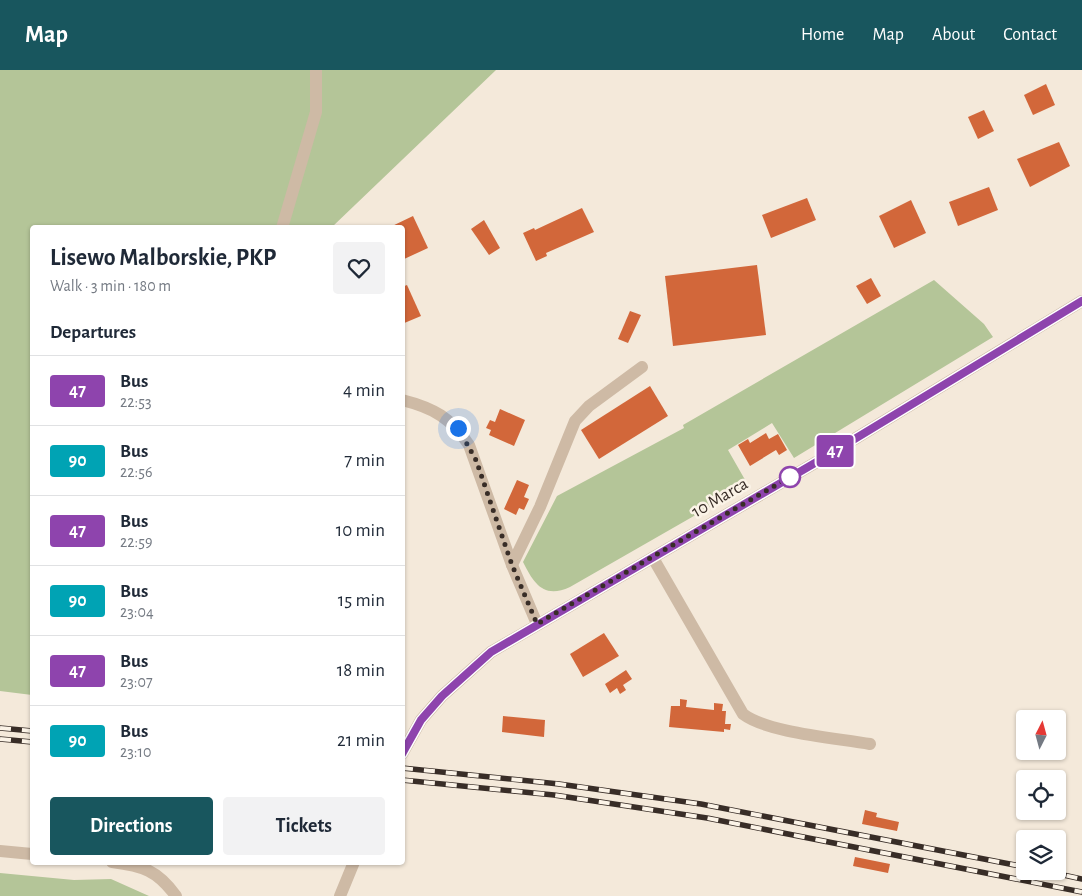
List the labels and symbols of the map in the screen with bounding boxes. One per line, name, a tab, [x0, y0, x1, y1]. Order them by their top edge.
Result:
your location	[446, 416, 471, 441]
line badge: 47	[812, 435, 858, 467]
unlabelled marker	[779, 466, 801, 488]
street label: 10 Marca	[689, 475, 751, 521]
north arrow	[1016, 710, 1066, 760]

